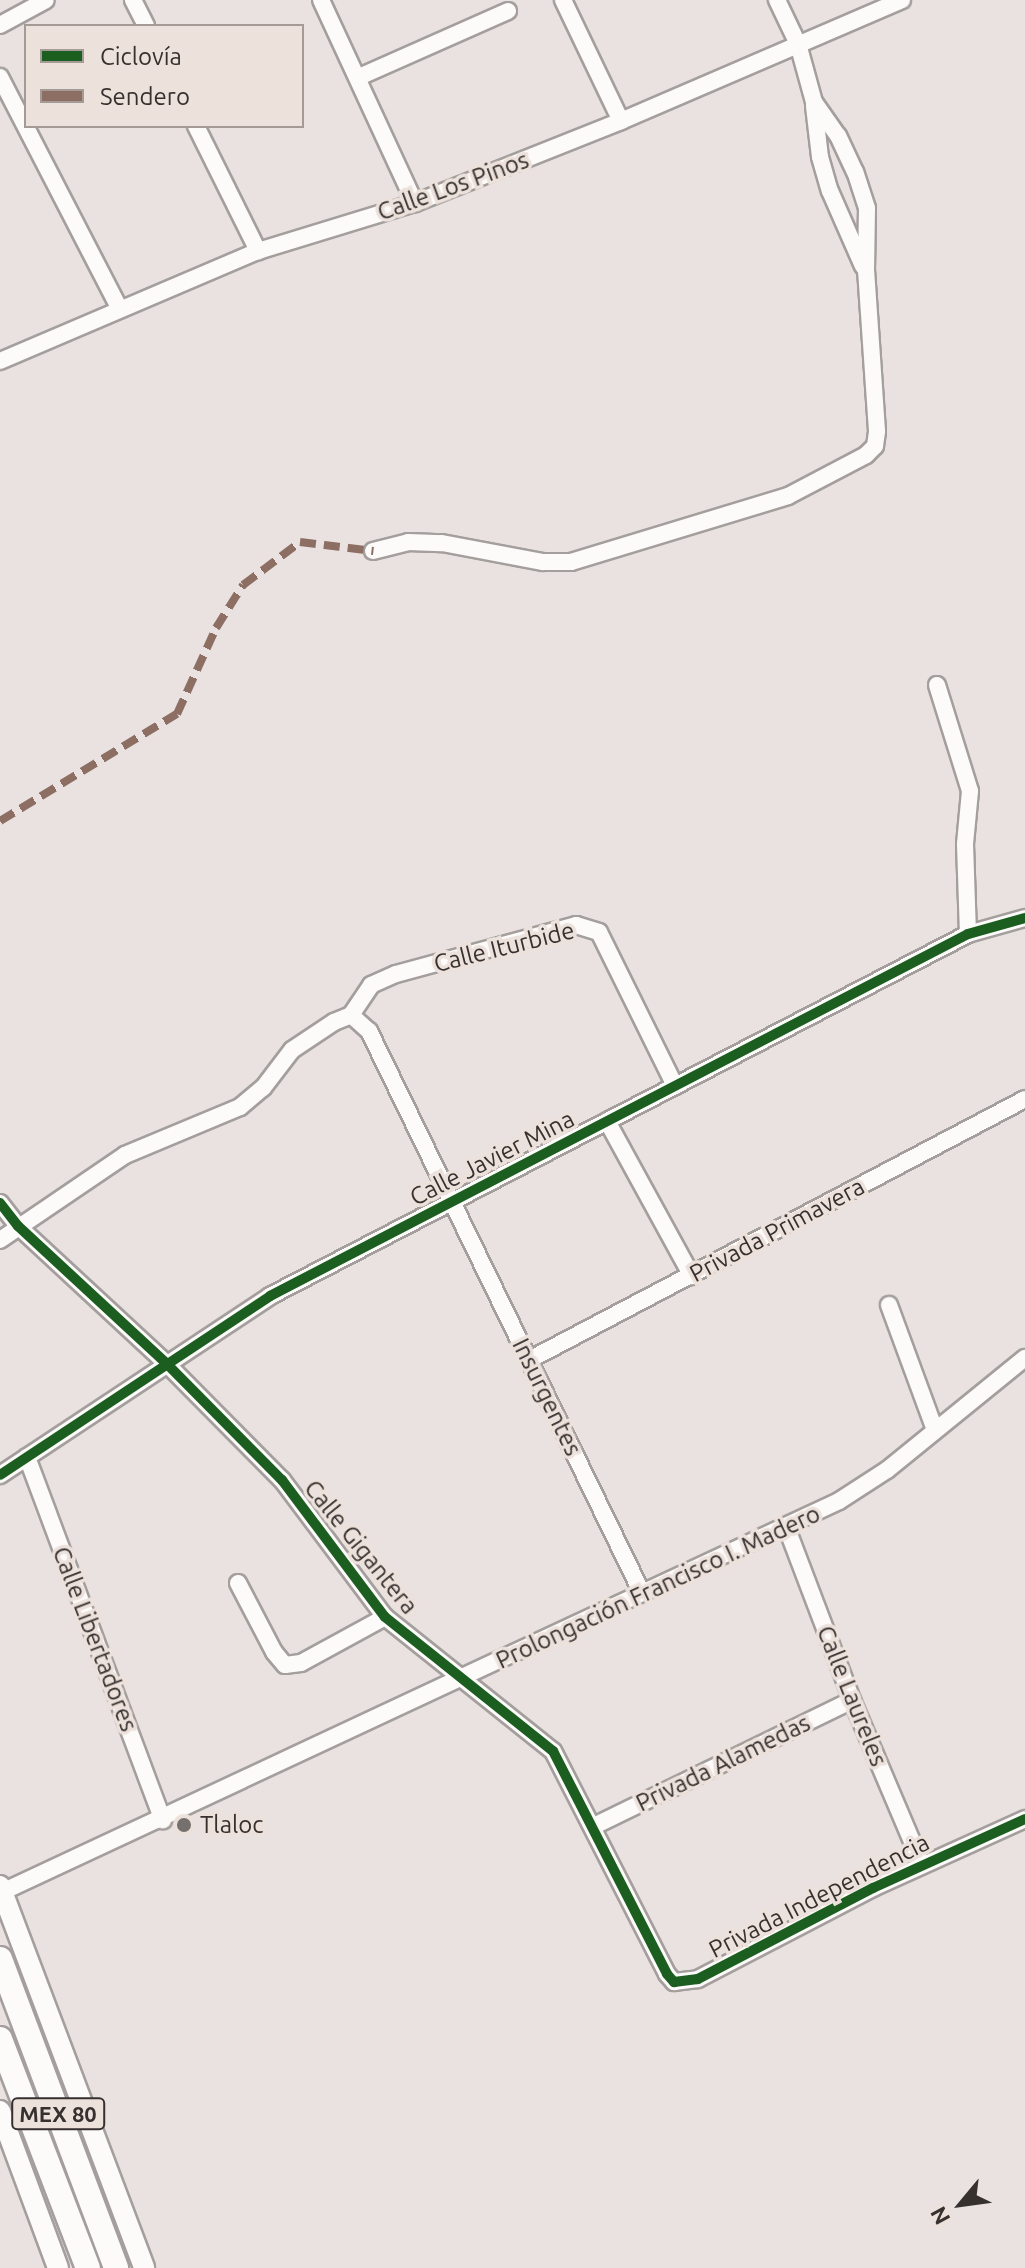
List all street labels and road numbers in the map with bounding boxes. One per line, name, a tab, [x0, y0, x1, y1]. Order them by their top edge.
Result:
street label: Calle Los Pinos	[373, 145, 533, 227]
street label: Calle Iturbide	[431, 916, 577, 978]
street label: Calle Javier Mina	[405, 1104, 579, 1212]
street label: Privada Primavera	[685, 1172, 869, 1288]
street label: Insurgentes	[506, 1334, 588, 1460]
street label: Calle Gigantera	[298, 1474, 424, 1620]
street label: Prolongación Francisco I. Madero	[491, 1499, 825, 1675]
street label: Calle Libertadores	[47, 1543, 143, 1735]
street label: Calle Laureles	[811, 1622, 893, 1770]
street label: Privada Alamedas	[631, 1708, 815, 1818]
street label: Privada Independencia	[704, 1828, 934, 1964]
road number: MEX 80	[10, 2096, 106, 2132]

